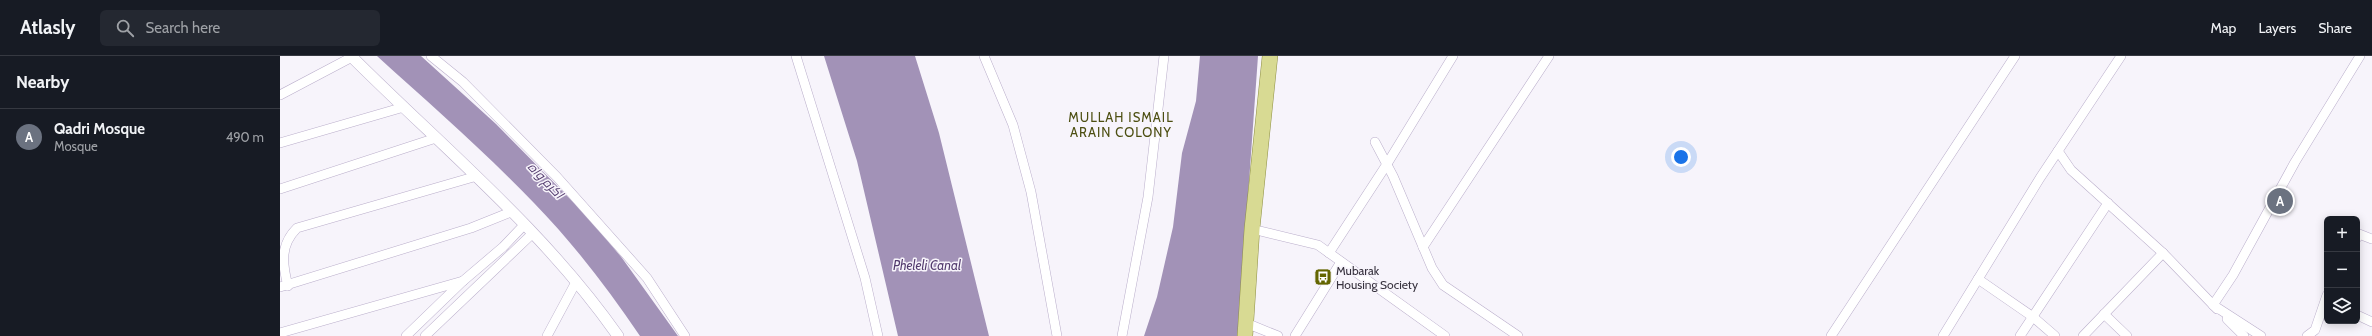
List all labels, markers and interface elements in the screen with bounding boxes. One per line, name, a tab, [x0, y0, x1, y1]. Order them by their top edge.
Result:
search box	[100, 10, 380, 46]
text: Atlasly	[20, 16, 76, 39]
icon: search	[114, 17, 136, 39]
text: Search here	[146, 19, 220, 37]
text: Map	[2211, 19, 2236, 37]
text: Layers	[2258, 19, 2296, 37]
text: Share	[2318, 19, 2352, 37]
text: Nearby	[16, 72, 69, 92]
district label: MULLAH ISMAIL ARAIN COLONY	[1068, 109, 1174, 140]
text: Qadri Mosque	[54, 120, 145, 138]
text: A	[25, 129, 33, 145]
text: 490 m	[226, 129, 264, 145]
text: Mosque	[54, 138, 98, 154]
your location	[1671, 147, 1691, 167]
water label: اکرم واہ	[523, 158, 568, 204]
pin: A	[2267, 186, 2293, 216]
map controls	[2324, 216, 2360, 324]
button: +	[2324, 216, 2360, 252]
button: −	[2324, 252, 2360, 288]
water label: Pheleli Canal	[893, 257, 961, 273]
place label: Mubarak Housing Society	[1336, 263, 1418, 292]
bus stop icon: Mubarak Housing Society	[1313, 267, 1333, 287]
button: layers	[2324, 288, 2360, 324]

